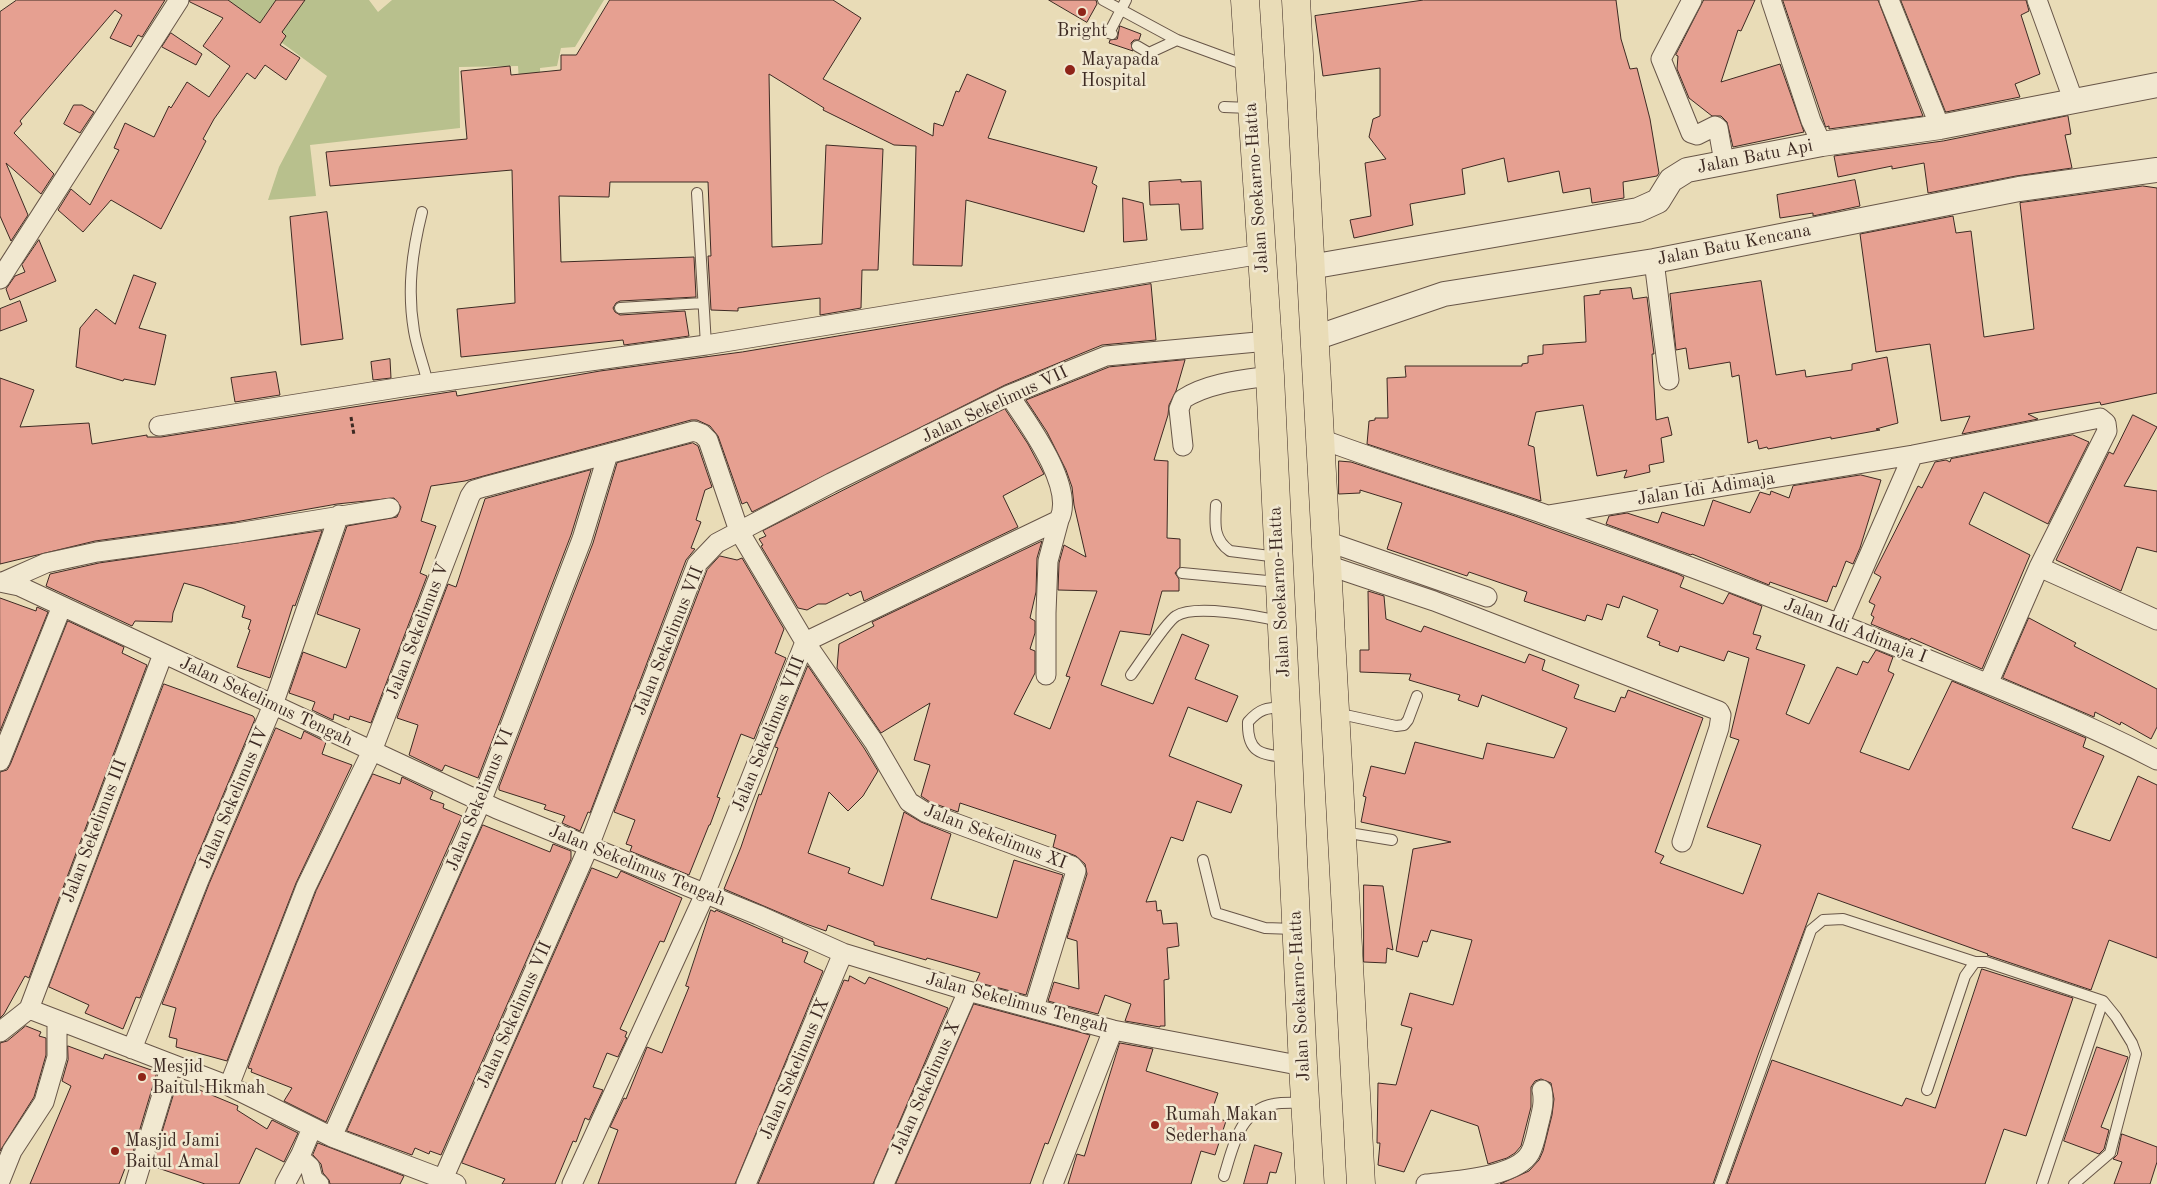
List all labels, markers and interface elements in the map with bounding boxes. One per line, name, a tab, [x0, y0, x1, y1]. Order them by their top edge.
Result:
marker: Bright	[1076, 6, 1088, 18]
place label: Bright	[1057, 20, 1107, 42]
place label: Mayapada Hospital	[1081, 49, 1159, 92]
marker: Mayapada Hospital	[1063, 63, 1077, 77]
street label: Jalan Soekarno-Hatta	[1240, 102, 1274, 274]
street label: Jalan Batu Api	[1695, 135, 1815, 179]
street label: Jalan Batu Kencana	[1655, 219, 1813, 271]
street label: Jalan Sekelimus VII	[918, 362, 1072, 448]
street label: Jalan Idi Adimaja	[1635, 467, 1777, 511]
street label: Jalan Soekarno-Hatta	[1265, 506, 1295, 678]
street label: Jalan Sekelimus V	[382, 560, 454, 702]
street label: Jalan Sekelimus VII	[629, 563, 709, 719]
street label: Jalan Idi Adimaja I	[1780, 594, 1930, 668]
street label: Jalan Sekelimus Tengah	[176, 652, 356, 752]
street label: Jalan Sekelimus VIII	[728, 653, 810, 815]
street label: Jalan Sekelimus IV	[194, 724, 274, 872]
street label: Jalan Sekelimus VI	[442, 726, 518, 874]
street label: Jalan Sekelimus III	[58, 756, 132, 906]
street label: Jalan Sekelimus XI	[921, 800, 1069, 874]
street label: Jalan Sekelimus Tengah	[545, 821, 729, 911]
street label: Jalan Soekarno-Hatta	[1285, 910, 1315, 1082]
street label: Jalan Sekelimus VII	[473, 938, 557, 1092]
street label: Jalan Sekelimus Tengah	[923, 968, 1111, 1038]
street label: Jalan Sekelimus IX	[756, 995, 834, 1143]
street label: Jalan Sekelimus X	[887, 1018, 965, 1158]
place label: Mesjid Baitul Hikmah	[152, 1056, 265, 1098]
marker: Mesjid Baitul Hikmah	[136, 1071, 148, 1083]
place label: Rumah Makan Sederhana	[1165, 1104, 1277, 1146]
marker: Rumah Makan Sederhana	[1149, 1119, 1161, 1131]
place label: Masjid Jami Baitul Amal	[125, 1130, 220, 1172]
marker: Masjid Jami Baitul Amal	[109, 1145, 121, 1157]

